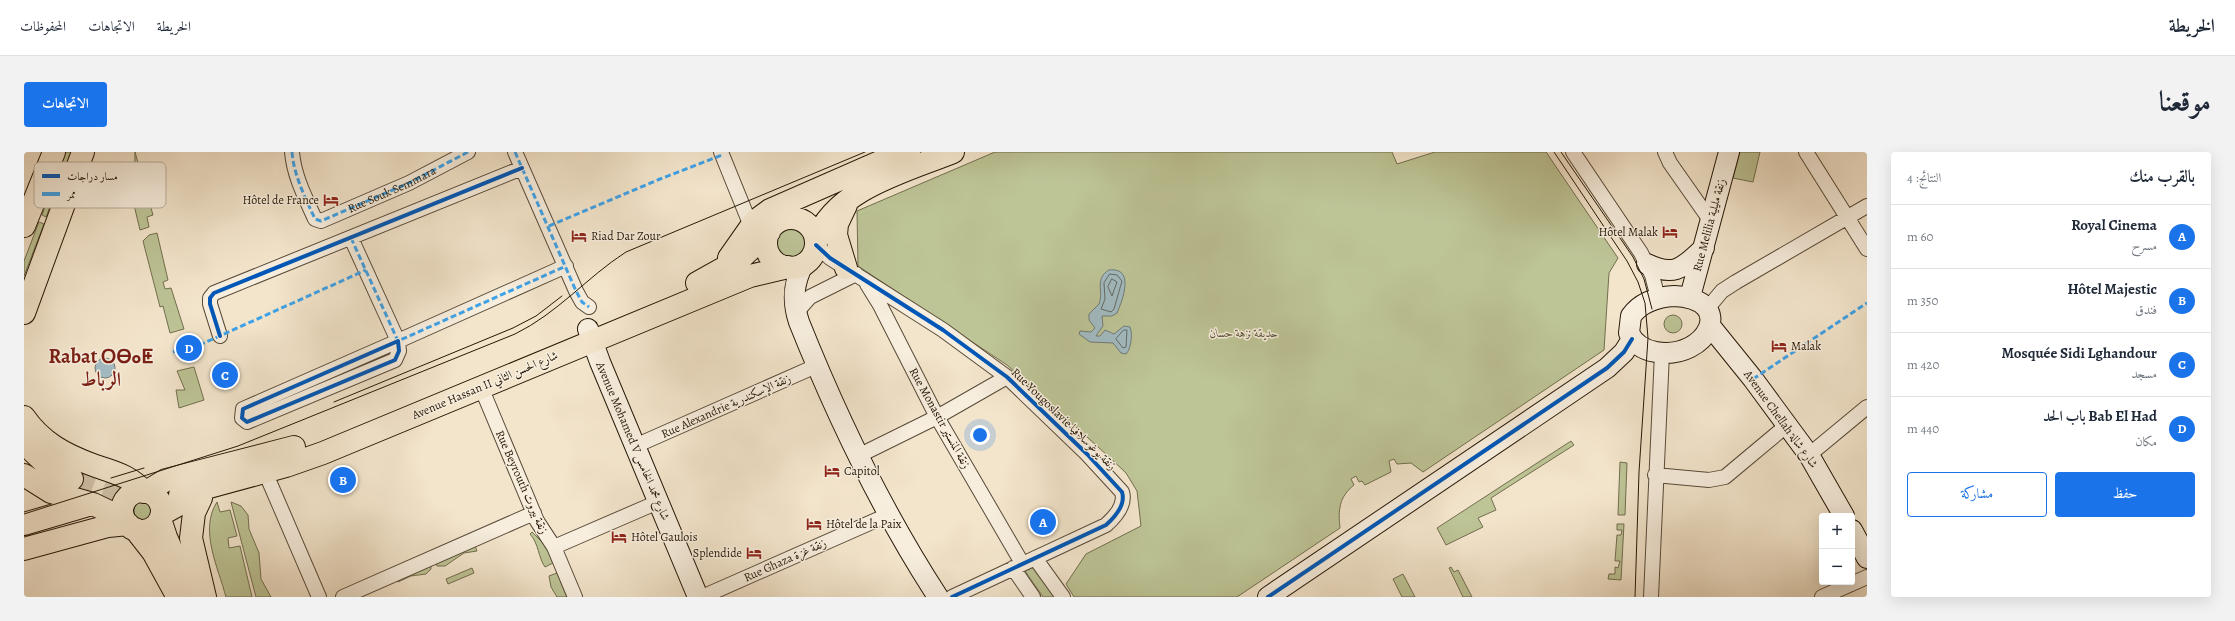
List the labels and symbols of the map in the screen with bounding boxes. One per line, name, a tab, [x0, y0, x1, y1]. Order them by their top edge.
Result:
legend	[34, 162, 166, 208]
street label: Rue Souk Semmara	[345, 162, 439, 217]
text: مسار دراجات	[67, 169, 118, 184]
street label: Rue Melilia زنقة مليلية	[1689, 177, 1729, 273]
text: ممر	[66, 187, 76, 202]
hotel icon: Hôtel de France	[322, 191, 340, 209]
place label: Hôtel de France	[243, 192, 319, 208]
hotel icon: Hôtel Malak	[1661, 223, 1679, 241]
place label: Hôtel Malak	[1598, 224, 1658, 240]
hotel icon: Riad Dar Zour	[570, 227, 588, 245]
place label: Riad Dar Zour	[591, 228, 661, 244]
park label: حديقة نزهة حسان	[1209, 325, 1279, 341]
pin: D	[176, 333, 202, 363]
hotel icon: Malak	[1770, 337, 1788, 355]
place label: Malak	[1791, 338, 1821, 354]
district label: Rabat ⵔⴱⴰⵟ الرباط	[48, 343, 154, 393]
street label: Avenue Hassan II شارع الحسن الثاني	[409, 347, 562, 426]
street label: Avenue Mohamed V شارع محمد الخامس	[589, 359, 674, 524]
pin: C	[212, 360, 238, 390]
street label: Rue Yougoslavie زنقة يوغوسلافيا	[1008, 364, 1120, 474]
street label: Rue Monastir زنقة المنستير	[906, 365, 975, 472]
street label: Avenue Chellah شارع شالة	[1737, 366, 1822, 473]
street label: Rue Alexandrie زنقة الإسكندرية	[659, 370, 794, 443]
your location	[970, 425, 990, 445]
street label: Rue Beyrouth زنقة بيروت	[492, 428, 552, 537]
hotel icon: Capitol	[823, 462, 841, 480]
place label: Capitol	[844, 463, 880, 479]
pin: B	[330, 465, 356, 495]
pin: A	[1030, 507, 1056, 537]
hotel icon: Hôtel de la Paix	[805, 515, 823, 533]
place label: Hôtel de la Paix	[826, 516, 902, 532]
hotel icon: Hôtel Gaulois	[610, 528, 628, 546]
place label: Hôtel Gaulois	[631, 529, 698, 545]
street label: Rue Ghaza زنقة غزة	[741, 535, 829, 586]
hotel icon: Splendide	[745, 544, 763, 562]
place label: Splendide	[693, 545, 742, 561]

